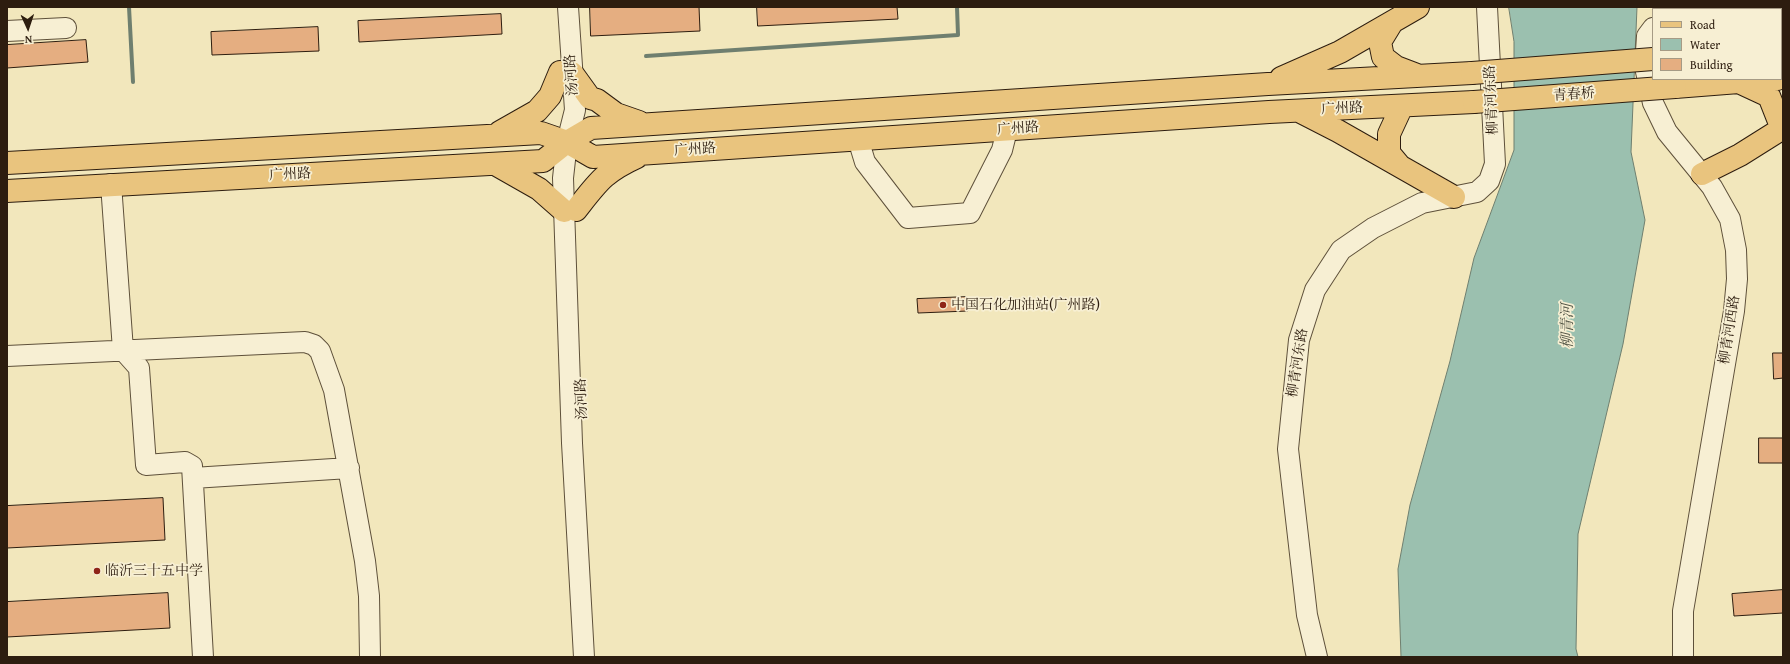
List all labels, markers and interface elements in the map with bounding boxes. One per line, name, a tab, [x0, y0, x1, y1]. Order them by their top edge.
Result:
north arrow	[8, 8, 48, 48]
legend	[1652, 8, 1782, 80]
text: Road	[1690, 16, 1715, 33]
text: N	[25, 32, 33, 48]
text: Water	[1690, 36, 1720, 53]
street label: 汤河路	[562, 53, 582, 97]
text: Building	[1690, 56, 1733, 73]
street label: 柳青河东路	[1482, 65, 1502, 135]
street label: 青春桥	[1552, 85, 1596, 105]
street label: 广州路	[1321, 100, 1363, 118]
street label: 广州路	[996, 119, 1040, 139]
street label: 广州路	[673, 140, 717, 160]
street label: 广州路	[269, 166, 311, 184]
street label: 柳青河西路	[1716, 294, 1744, 366]
place label: 中国石化加油站(广州路)	[951, 297, 1100, 313]
marker: 中国石化加油站(广州路)	[938, 300, 948, 310]
water label: 柳青河	[1559, 304, 1577, 348]
street label: 柳青河东路	[1284, 327, 1312, 399]
street label: 汤河路	[573, 378, 591, 420]
place label: 临沂三十五中学	[105, 563, 203, 579]
marker: 临沂三十五中学	[92, 566, 102, 576]

